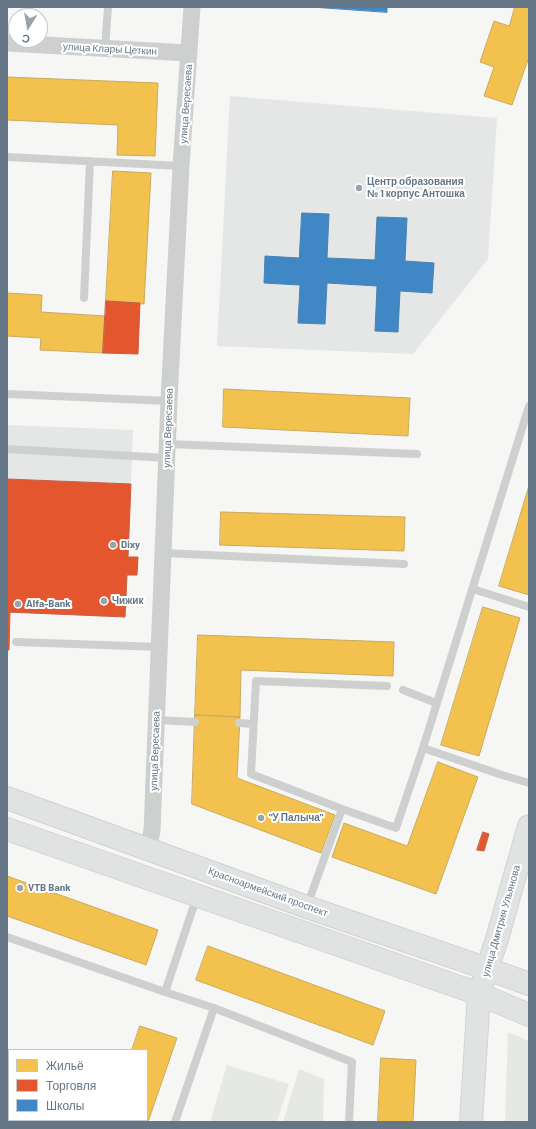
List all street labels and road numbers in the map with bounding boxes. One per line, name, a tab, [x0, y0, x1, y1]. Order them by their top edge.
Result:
street label: улица Клары Цеткин	[63, 41, 157, 57]
street label: улица Вересаева	[177, 64, 195, 144]
street label: улица Вересаева	[161, 388, 175, 468]
street label: улица Вересаева	[148, 711, 162, 791]
street label: улица Дмитрия Ульянова	[479, 864, 523, 978]
street label: Красноармейский проспект	[207, 865, 329, 919]

